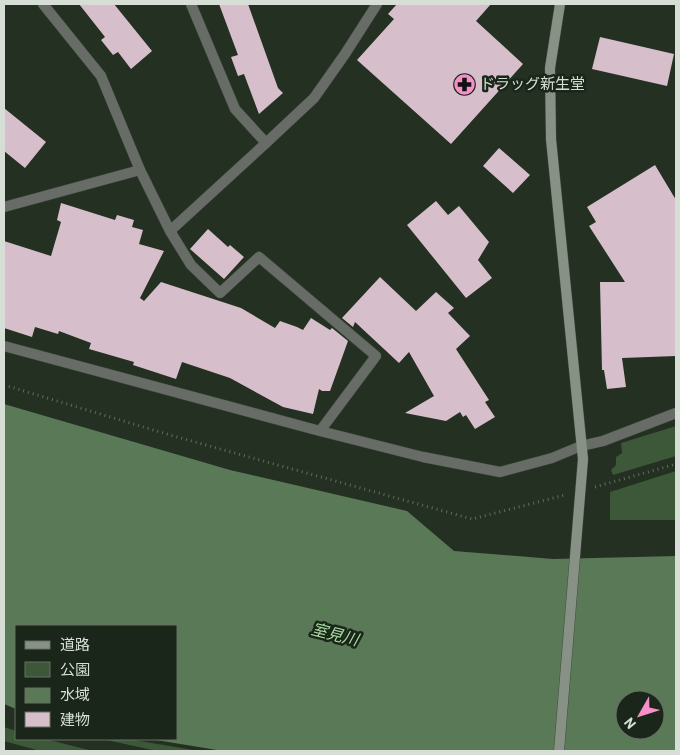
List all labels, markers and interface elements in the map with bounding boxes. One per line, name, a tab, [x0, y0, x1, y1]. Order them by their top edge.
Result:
pharmacy icon: ドラッグ新生堂	[452, 72, 476, 96]
place label: ドラッグ新生堂	[480, 74, 585, 92]
water label: 室見川	[310, 618, 363, 649]
legend	[15, 625, 178, 740]
text: 道路	[60, 635, 90, 653]
text: 公園	[60, 660, 90, 678]
text: 水域	[60, 685, 90, 703]
north arrow	[615, 690, 665, 740]
text: 建物	[60, 710, 90, 728]
text: N	[620, 715, 639, 732]

